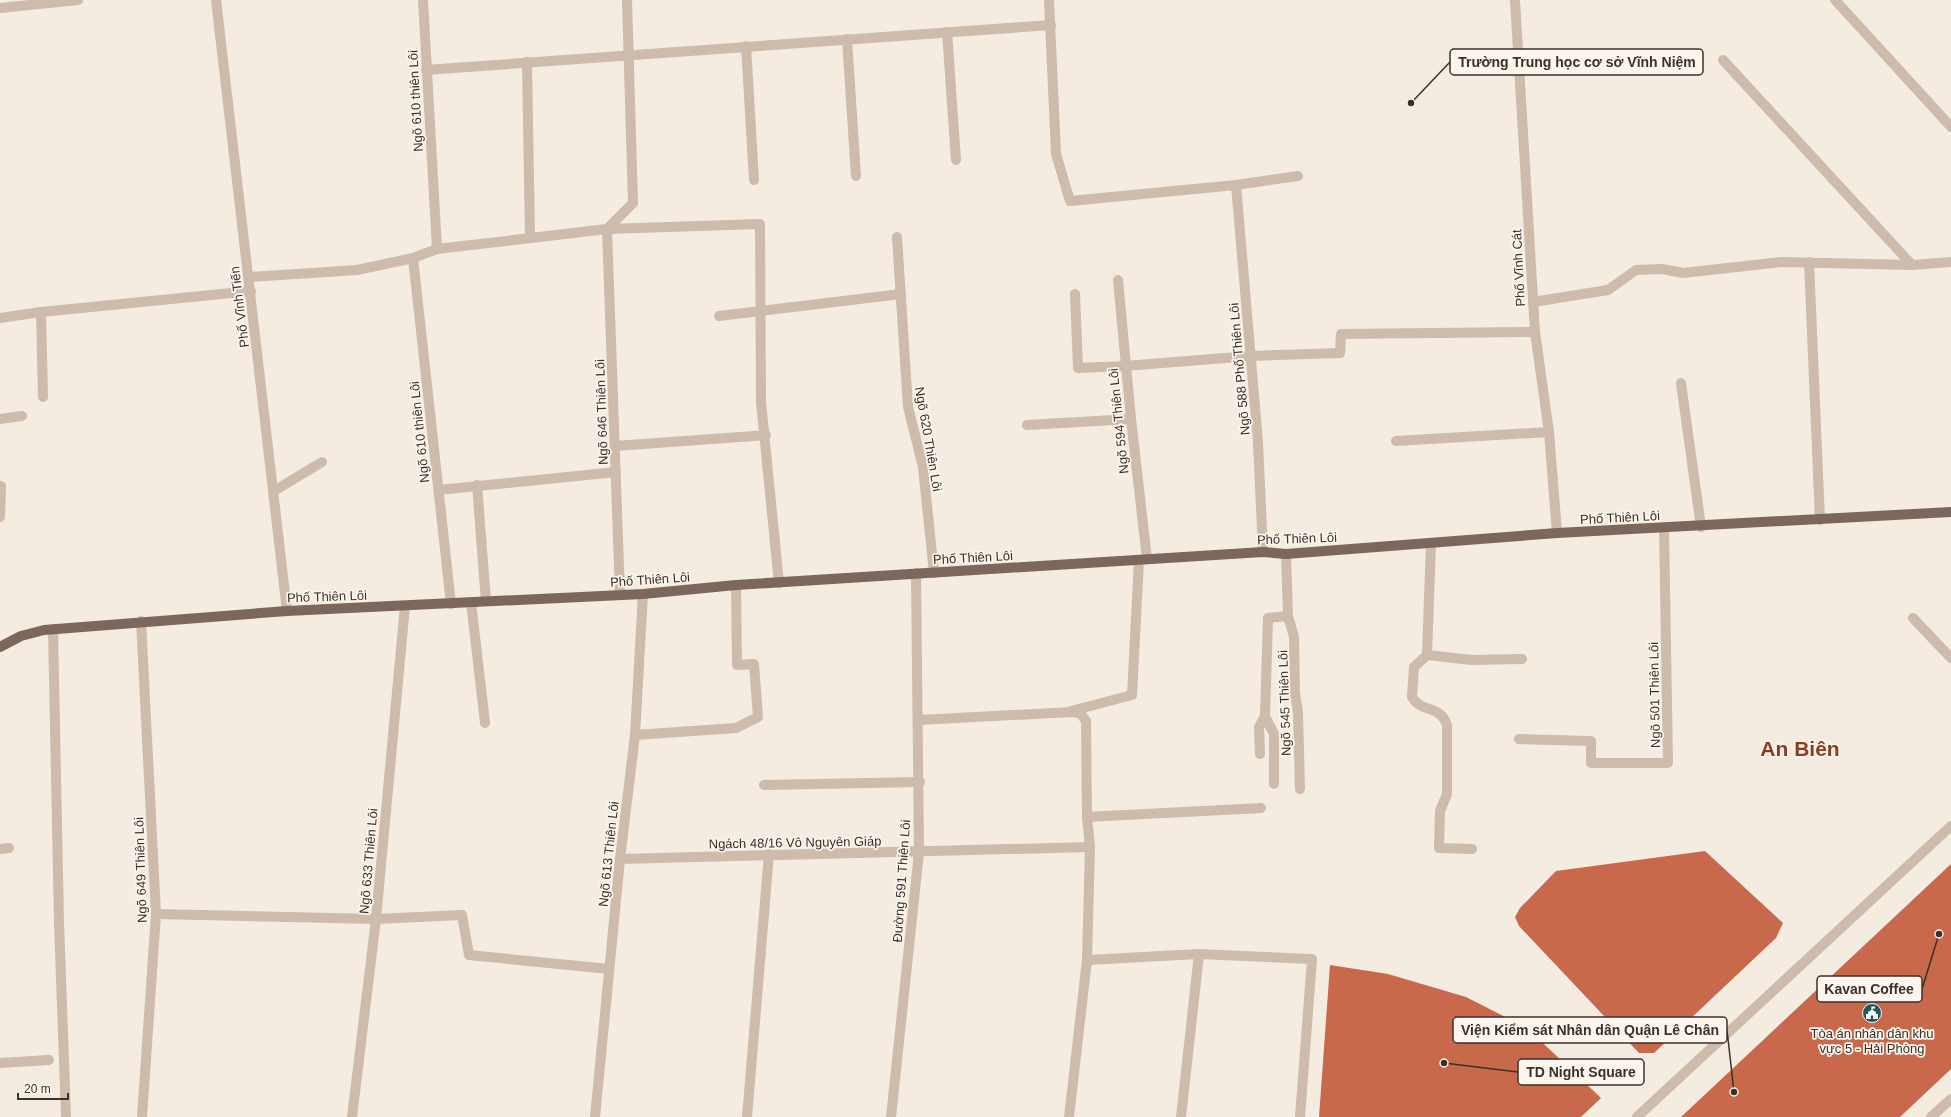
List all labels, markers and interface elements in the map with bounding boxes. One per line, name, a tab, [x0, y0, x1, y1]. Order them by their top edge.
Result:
callout: Trường Trung học cơ sở Vĩnh Niệm	[1450, 49, 1703, 75]
street label: Ngõ 610 thiên Lôi	[405, 50, 426, 152]
text: Trường Trung học cơ sở Vĩnh Niệm	[1458, 54, 1696, 70]
street label: Phố Vĩnh Cát	[1509, 229, 1528, 307]
street label: Phố Vĩnh Tiến	[227, 265, 252, 348]
street label: Ngõ 588 Phố Thiên Lôi	[1226, 302, 1253, 436]
street label: Ngõ 646 Thiên Lôi	[592, 359, 611, 465]
street label: Ngõ 594 Thiên Lôi	[1105, 367, 1131, 474]
street label: Ngõ 610 thiên Lôi	[407, 380, 432, 483]
street label: Ngõ 620 Thiên Lôi	[912, 386, 945, 493]
street label: Phố Thiên Lôi	[1580, 508, 1660, 527]
street label: Phố Thiên Lôi	[1257, 530, 1337, 547]
street label: Phố Thiên Lôi	[933, 548, 1013, 567]
street label: Phố Thiên Lôi	[610, 569, 691, 590]
street label: Phố Thiên Lôi	[287, 588, 367, 605]
street label: Ngõ 501 Thiên Lôi	[1646, 642, 1663, 748]
street label: Ngõ 545 Thiên Lôi	[1275, 650, 1294, 756]
district label: An Biên	[1760, 737, 1840, 760]
street label: Ngõ 613 Thiên Lôi	[595, 800, 622, 908]
street label: Ngõ 633 Thiên Lôi	[356, 807, 381, 915]
street label: Ngõ 649 Thiên Lôi	[131, 817, 150, 923]
street label: Đường 591 Thiên Lôi	[890, 819, 913, 943]
street label: Ngách 48/16 Vô Nguyên Giáp	[709, 833, 881, 852]
callout: Kavan Coffee	[1817, 976, 1922, 1002]
text: Kavan Coffee	[1824, 981, 1914, 997]
public building icon: Tòa án nhân dân khu vực 5 - Hải Phòng	[1861, 1002, 1883, 1024]
callout: Viện Kiểm sát Nhân dân Quận Lê Chân	[1453, 1017, 1727, 1043]
text: Viện Kiểm sát Nhân dân Quận Lê Chân	[1461, 1022, 1719, 1038]
place label: Tòa án nhân dân khu vực 5 - Hải Phòng	[1811, 1026, 1933, 1056]
callout: TD Night Square	[1518, 1059, 1644, 1085]
text: TD Night Square	[1526, 1064, 1636, 1080]
scale bar	[18, 1075, 68, 1101]
text: 20 m	[24, 1082, 51, 1096]

